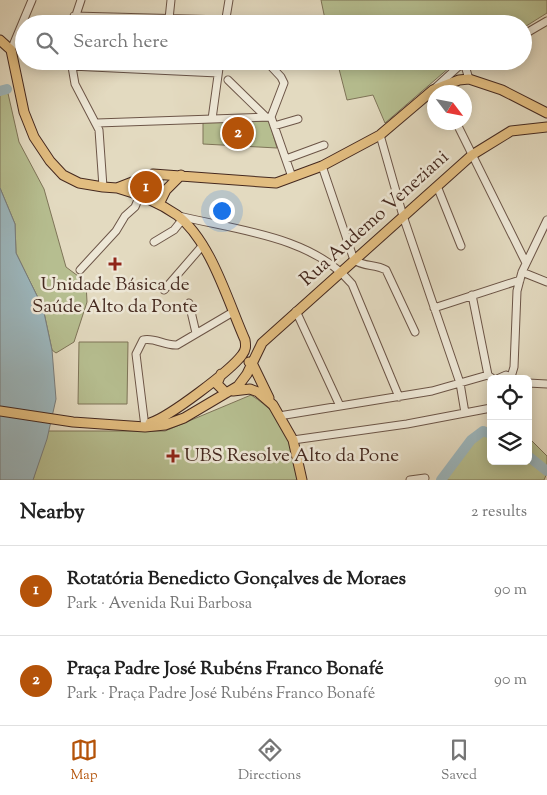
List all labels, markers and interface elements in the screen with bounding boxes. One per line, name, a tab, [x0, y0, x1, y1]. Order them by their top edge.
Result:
search box	[15, 15, 532, 70]
icon: search	[33, 29, 61, 57]
text: Search here	[73, 29, 168, 56]
north arrow	[427, 85, 472, 130]
pin: 2	[222, 114, 254, 152]
street label: Rua Audemo Veneziani	[295, 145, 455, 293]
pin: 1	[130, 168, 162, 206]
your location	[209, 198, 235, 224]
marker: Unidade Básica de Saúde Alto da Ponte	[108, 257, 122, 271]
place label: Unidade Básica de Saúde Alto da Ponte	[32, 272, 198, 321]
map controls	[487, 375, 532, 465]
button: locate	[487, 375, 532, 420]
button: layers	[487, 420, 532, 465]
place label: UBS Resolve Alto da Pone	[184, 443, 399, 470]
marker: UBS Resolve Alto da Pone	[166, 449, 180, 463]
text: Nearby	[20, 498, 85, 528]
text: 2 results	[471, 501, 527, 524]
text: Rotatória Benedicto Gonçalves de Moraes	[67, 566, 406, 593]
text: 1	[33, 579, 39, 602]
text: 90 m	[494, 579, 527, 602]
text: Park · Avenida Rui Barbosa	[67, 593, 252, 616]
text: Praça Padre José Rubéns Franco Bonafé	[67, 656, 384, 683]
text: 2	[32, 669, 40, 692]
text: 90 m	[494, 669, 527, 692]
text: Park · Praça Padre José Rubéns Franco Bonafé	[67, 683, 375, 706]
tab: Map	[70, 736, 98, 786]
tab: Directions	[238, 736, 301, 786]
tab: Saved	[441, 736, 477, 786]

